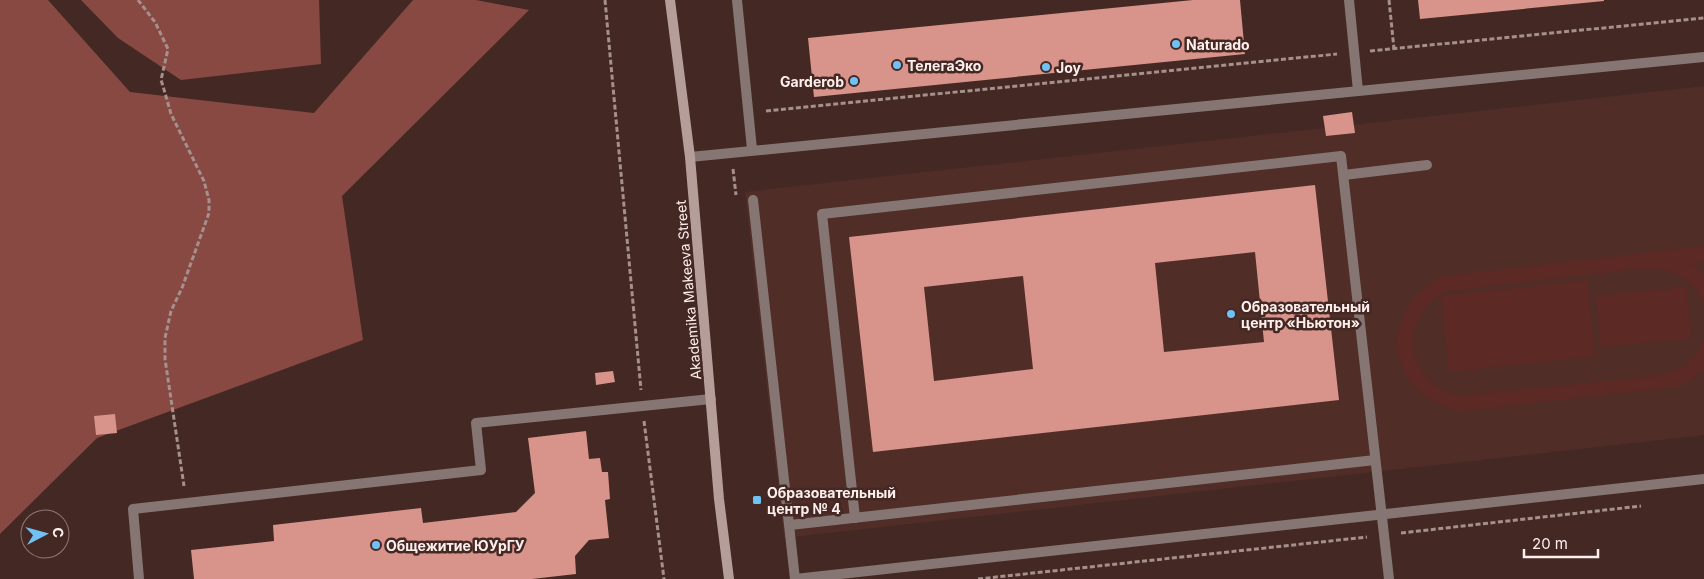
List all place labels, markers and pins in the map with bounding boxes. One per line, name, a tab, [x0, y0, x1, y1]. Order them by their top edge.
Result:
place label: Naturado	[1186, 36, 1250, 53]
marker: Naturado	[1170, 38, 1182, 50]
place label: ТелегаЭко	[907, 57, 982, 74]
marker: ТелегаЭко	[891, 59, 903, 71]
place label: Joy	[1056, 59, 1082, 76]
marker: Joy	[1040, 61, 1052, 73]
place label: Garderob	[780, 73, 844, 90]
marker: Garderob	[848, 75, 860, 87]
place label: Образовательный центр «Ньютон»	[1241, 298, 1370, 331]
marker: Образовательный центр «Ньютон»	[1225, 308, 1237, 320]
place label: Образовательный центр № 4	[767, 484, 896, 517]
marker: Образовательный центр № 4	[751, 494, 763, 506]
place label: Общежитие ЮУрГУ	[386, 537, 525, 554]
marker: Общежитие ЮУрГУ	[370, 539, 382, 551]

